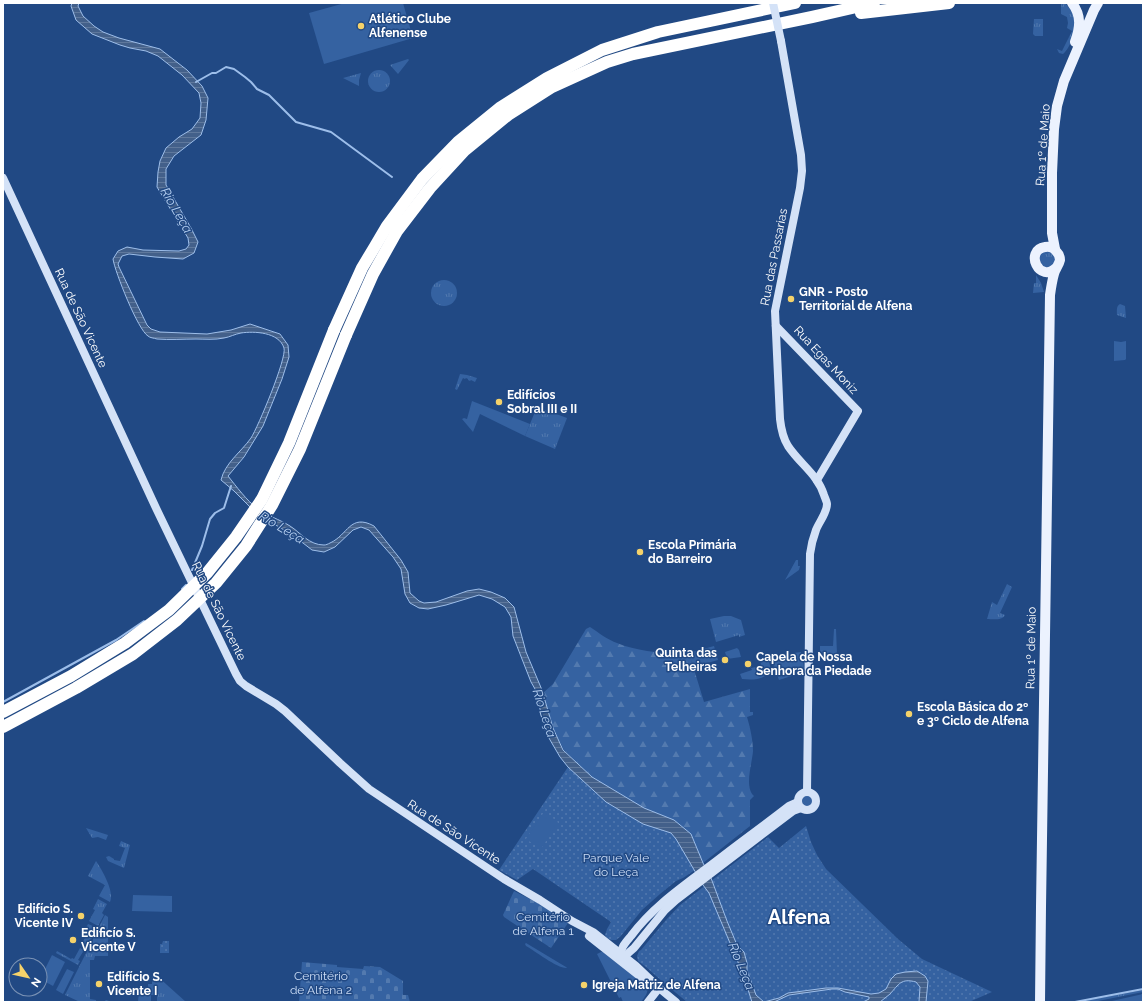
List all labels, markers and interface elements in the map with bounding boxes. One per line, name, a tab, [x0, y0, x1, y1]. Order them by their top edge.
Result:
place label: Atlético Clube Alfenense	[369, 12, 451, 40]
marker: Atlético Clube Alfenense	[356, 21, 366, 31]
street label: Rua 1º de Maio	[1033, 103, 1053, 187]
water label: Rio Leça	[158, 185, 196, 236]
street label: Rua das Passarias	[758, 207, 790, 307]
street label: Rua de São Vicente	[52, 266, 110, 370]
place label: GNR - Posto Territorial de Alfena	[799, 285, 913, 313]
marker: GNR - Posto Territorial de Alfena	[786, 294, 796, 304]
street label: Rua Egas Moniz	[791, 323, 861, 397]
place label: Edifícios Sobral III e II	[507, 388, 577, 416]
marker: Edifícios Sobral III e II	[494, 397, 504, 407]
water label: Rio Leça	[256, 508, 307, 547]
place label: Escola Primária do Barreiro	[648, 538, 737, 566]
marker: Escola Primária do Barreiro	[635, 547, 645, 557]
street label: Rua de São Vicente	[189, 559, 249, 663]
street label: Rua 1º de Maio	[1023, 607, 1039, 689]
place label: Quinta das Telheiras	[655, 646, 717, 674]
place label: Capela de Nossa Senhora da Piedade	[756, 650, 871, 678]
marker: Quinta das Telheiras	[720, 655, 730, 665]
marker: Capela de Nossa Senhora da Piedade	[743, 659, 753, 669]
water label: Rio Leça	[530, 687, 559, 739]
place label: Escola Básica do 2º e 3º Ciclo de Alfena	[917, 700, 1029, 728]
marker: Escola Básica do 2º e 3º Ciclo de Alfena	[904, 709, 914, 719]
street label: Rua de São Vicente	[405, 797, 503, 867]
park label: Parque Vale do Leça	[583, 851, 649, 879]
place label: Edifício S. Vicente IV	[15, 902, 74, 930]
district label: Alfena	[768, 905, 830, 929]
park label: Cemitério de Alfena 1	[512, 910, 574, 938]
marker: Edifício S. Vicente IV	[76, 911, 86, 921]
place label: Edificío S. Vicente V	[81, 926, 136, 954]
marker: Edificío S. Vicente V	[68, 935, 78, 945]
water label: Rio Leça	[725, 940, 758, 992]
north arrow	[8, 957, 48, 997]
park label: Cemitério de Alfena 2	[290, 969, 352, 997]
place label: Edifício S. Vicente I	[107, 970, 163, 998]
text: N	[28, 975, 44, 989]
place label: Igreja Matriz de Alfena	[592, 978, 721, 992]
marker: Edifício S. Vicente I	[94, 979, 104, 989]
marker: Igreja Matriz de Alfena	[579, 980, 589, 990]

